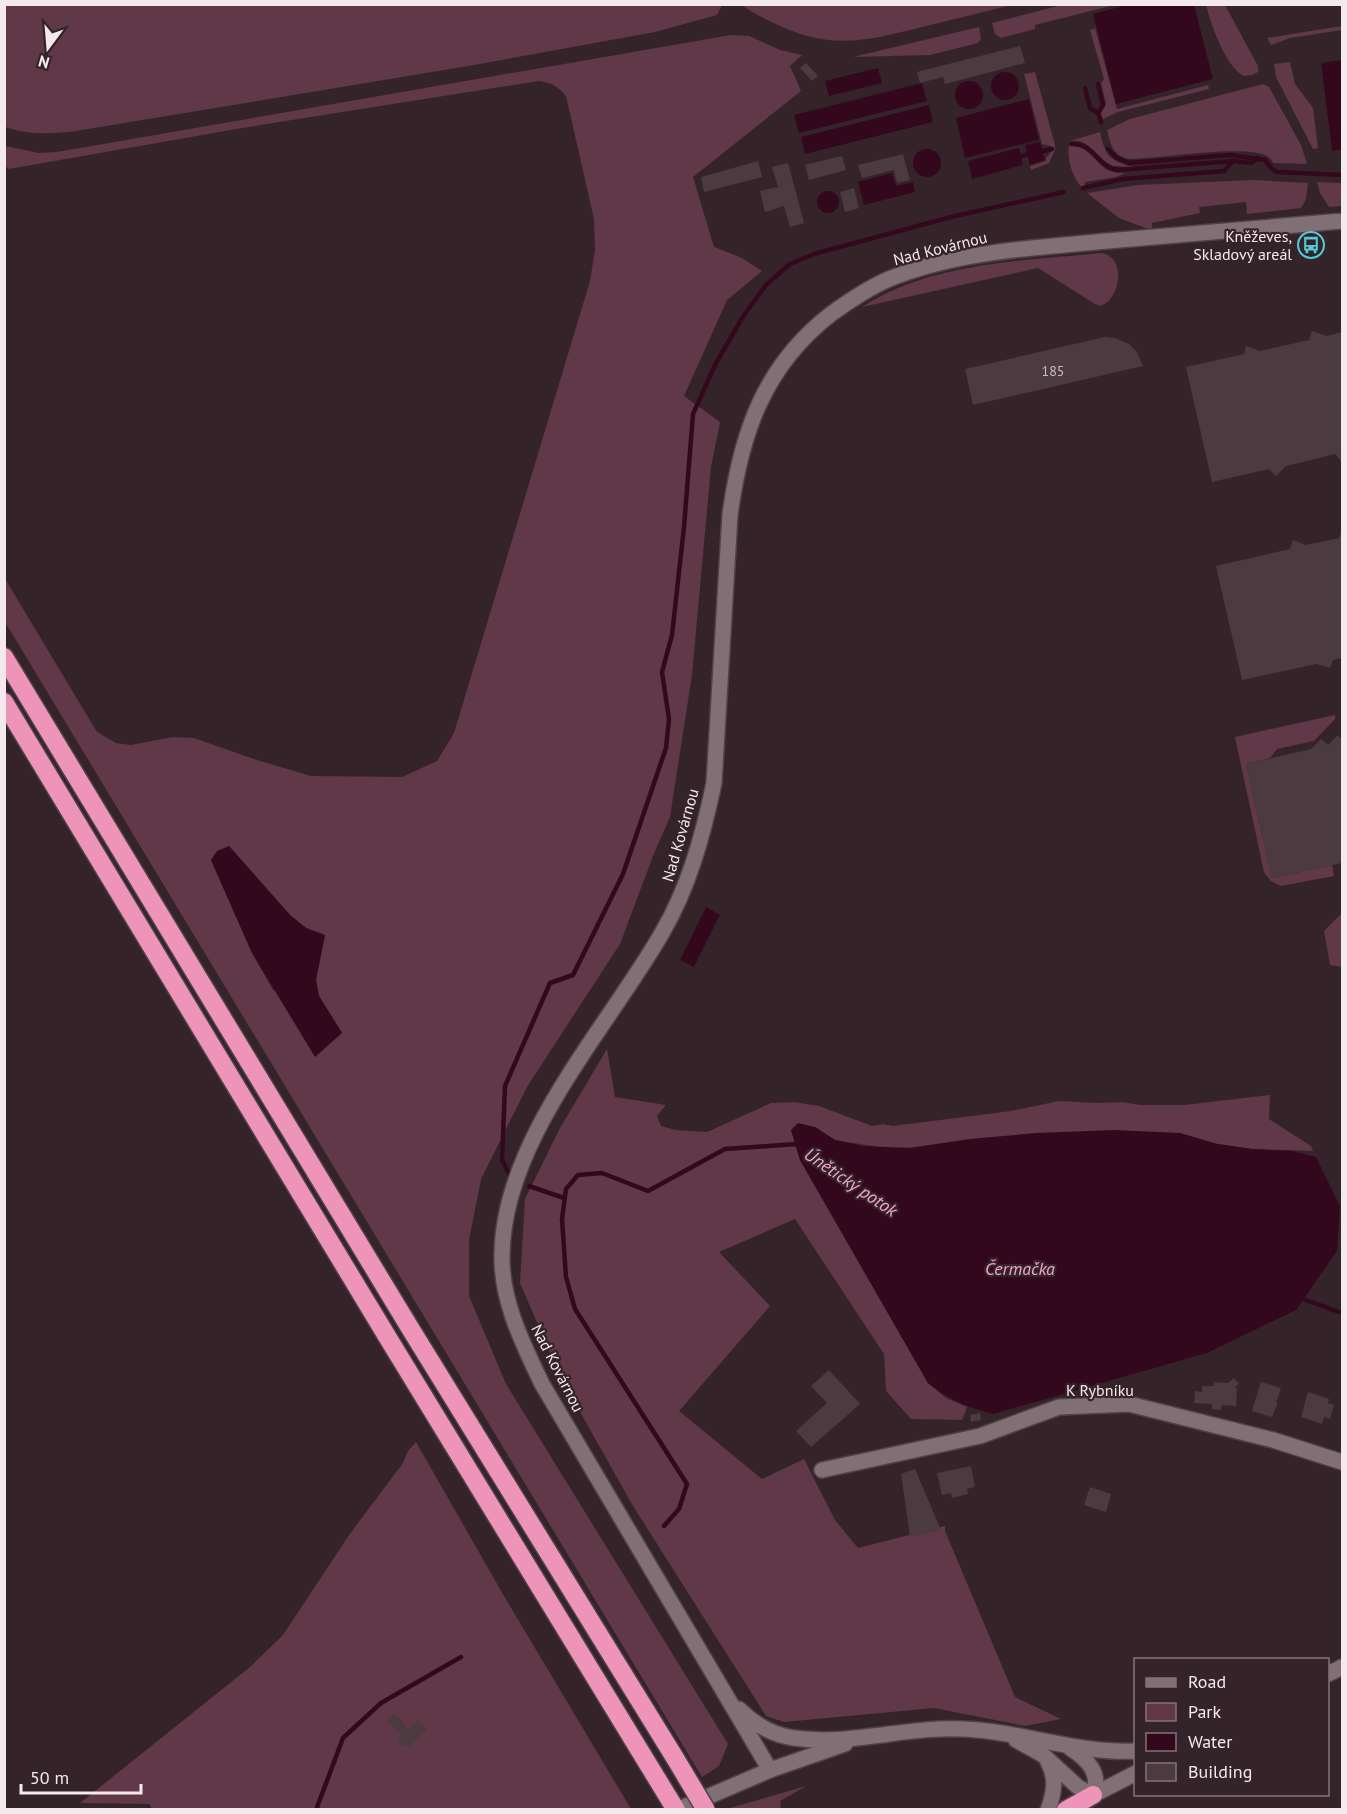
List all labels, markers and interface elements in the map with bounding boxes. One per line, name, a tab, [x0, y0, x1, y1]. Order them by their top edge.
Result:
north arrow	[18, 18, 78, 78]
text: N	[36, 51, 52, 73]
place label: Kněževes, Skladový areál	[1193, 226, 1292, 264]
street label: Nad Kovárnou	[891, 227, 989, 269]
bus stop icon: Kněževes, Skladový areál	[1296, 230, 1326, 260]
house number: 185	[1042, 362, 1064, 380]
street label: Nad Kovárnou	[657, 786, 703, 884]
water label: Únětický potok	[800, 1142, 903, 1222]
water label: Čermačka	[985, 1257, 1055, 1280]
street label: Nad Kovárnou	[527, 1321, 589, 1415]
street label: K Rybníku	[1066, 1380, 1134, 1400]
legend	[1134, 1658, 1329, 1796]
text: Road	[1188, 1670, 1226, 1693]
text: Park	[1188, 1700, 1221, 1723]
text: Water	[1188, 1730, 1232, 1753]
scale bar	[21, 1757, 141, 1795]
text: Building	[1188, 1760, 1252, 1783]
text: 50 m	[30, 1766, 69, 1789]

